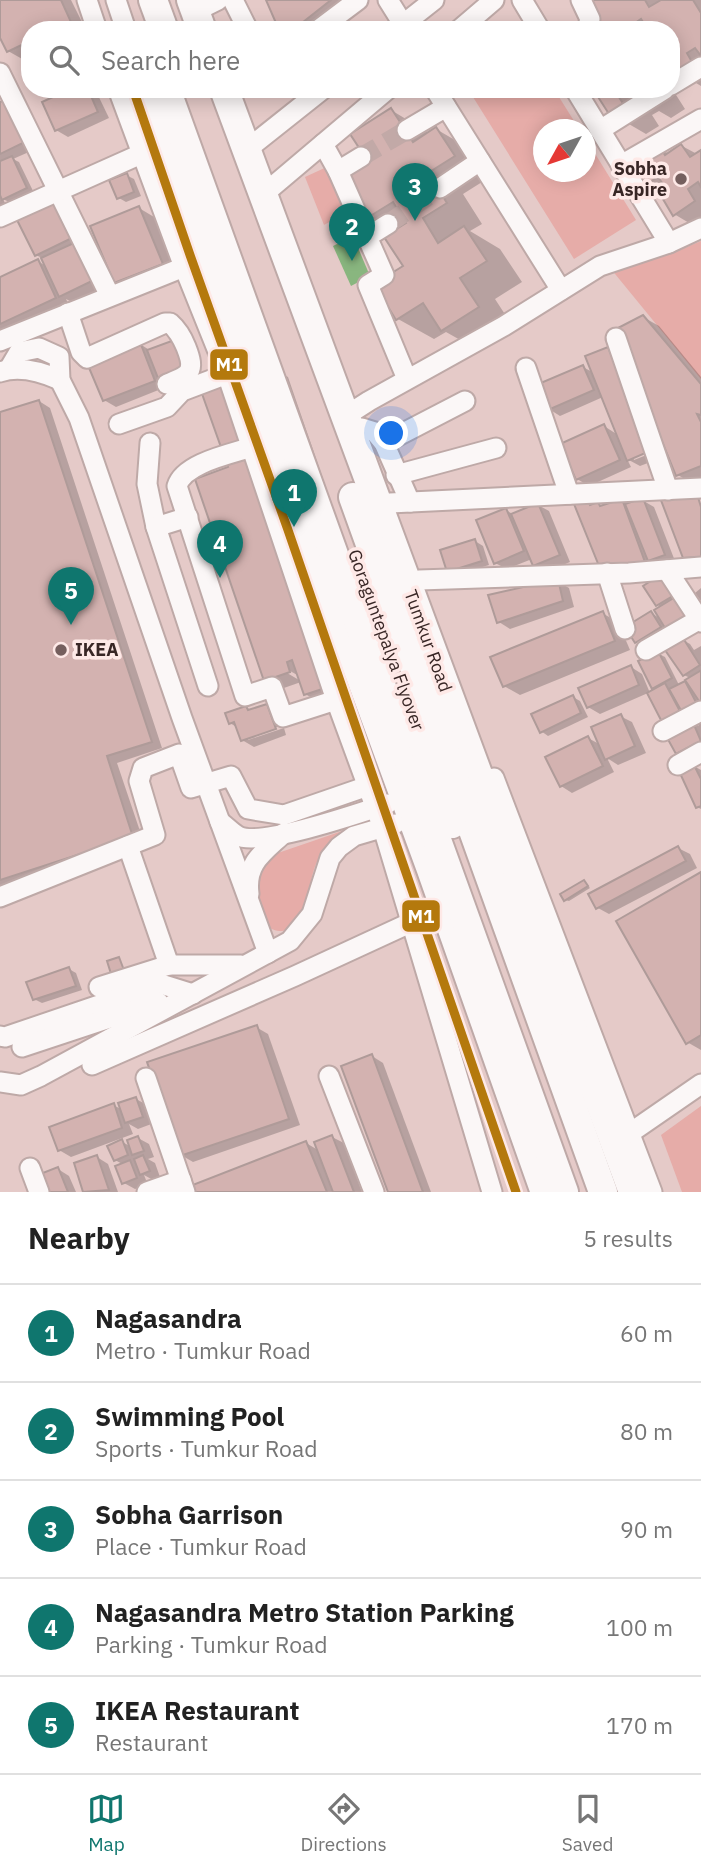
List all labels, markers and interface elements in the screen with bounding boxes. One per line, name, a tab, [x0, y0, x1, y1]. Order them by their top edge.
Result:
search box	[21, 21, 680, 98]
icon: search	[45, 41, 83, 79]
text: Search here	[101, 43, 240, 77]
north arrow	[533, 119, 596, 182]
place label: Sobha Aspire	[612, 157, 667, 201]
pin: 3	[392, 163, 438, 221]
marker: Sobha Aspire	[673, 171, 689, 187]
pin: 2	[329, 203, 375, 261]
line badge: M1	[209, 348, 249, 381]
text: M1	[216, 352, 243, 376]
your location	[374, 416, 408, 450]
pin: 1	[271, 469, 317, 527]
pin: 4	[197, 520, 243, 578]
street label: Goraguntepalya Flyover	[343, 546, 430, 734]
pin: 5	[48, 567, 94, 625]
street label: Tumkur Road	[399, 587, 458, 695]
place label: IKEA	[75, 638, 119, 661]
marker: IKEA	[53, 642, 69, 658]
line badge: M1	[401, 899, 441, 933]
text: M1	[408, 904, 435, 928]
text: Nearby	[28, 1218, 130, 1257]
text: 5 results	[583, 1223, 673, 1253]
text: Nagasandra	[95, 1301, 242, 1335]
text: 1	[44, 1318, 58, 1348]
text: 60 m	[620, 1318, 673, 1348]
text: Metro · Tumkur Road	[95, 1335, 311, 1365]
text: Swimming Pool	[95, 1399, 284, 1433]
text: 2	[44, 1416, 58, 1446]
text: 80 m	[620, 1416, 673, 1446]
text: Sports · Tumkur Road	[95, 1433, 318, 1463]
text: Sobha Garrison	[95, 1497, 283, 1531]
text: 3	[44, 1514, 58, 1544]
text: 90 m	[620, 1514, 673, 1544]
text: Place · Tumkur Road	[95, 1531, 307, 1561]
text: Nagasandra Metro Station Parking	[95, 1595, 514, 1629]
text: 4	[44, 1612, 58, 1642]
text: 100 m	[606, 1612, 673, 1642]
text: Parking · Tumkur Road	[95, 1629, 328, 1659]
text: IKEA Restaurant	[95, 1693, 299, 1727]
text: 5	[44, 1710, 58, 1740]
text: 170 m	[606, 1710, 673, 1740]
text: Restaurant	[95, 1727, 208, 1757]
tab: Map	[87, 1790, 125, 1856]
tab: Directions	[300, 1790, 387, 1856]
tab: Saved	[562, 1790, 614, 1856]

